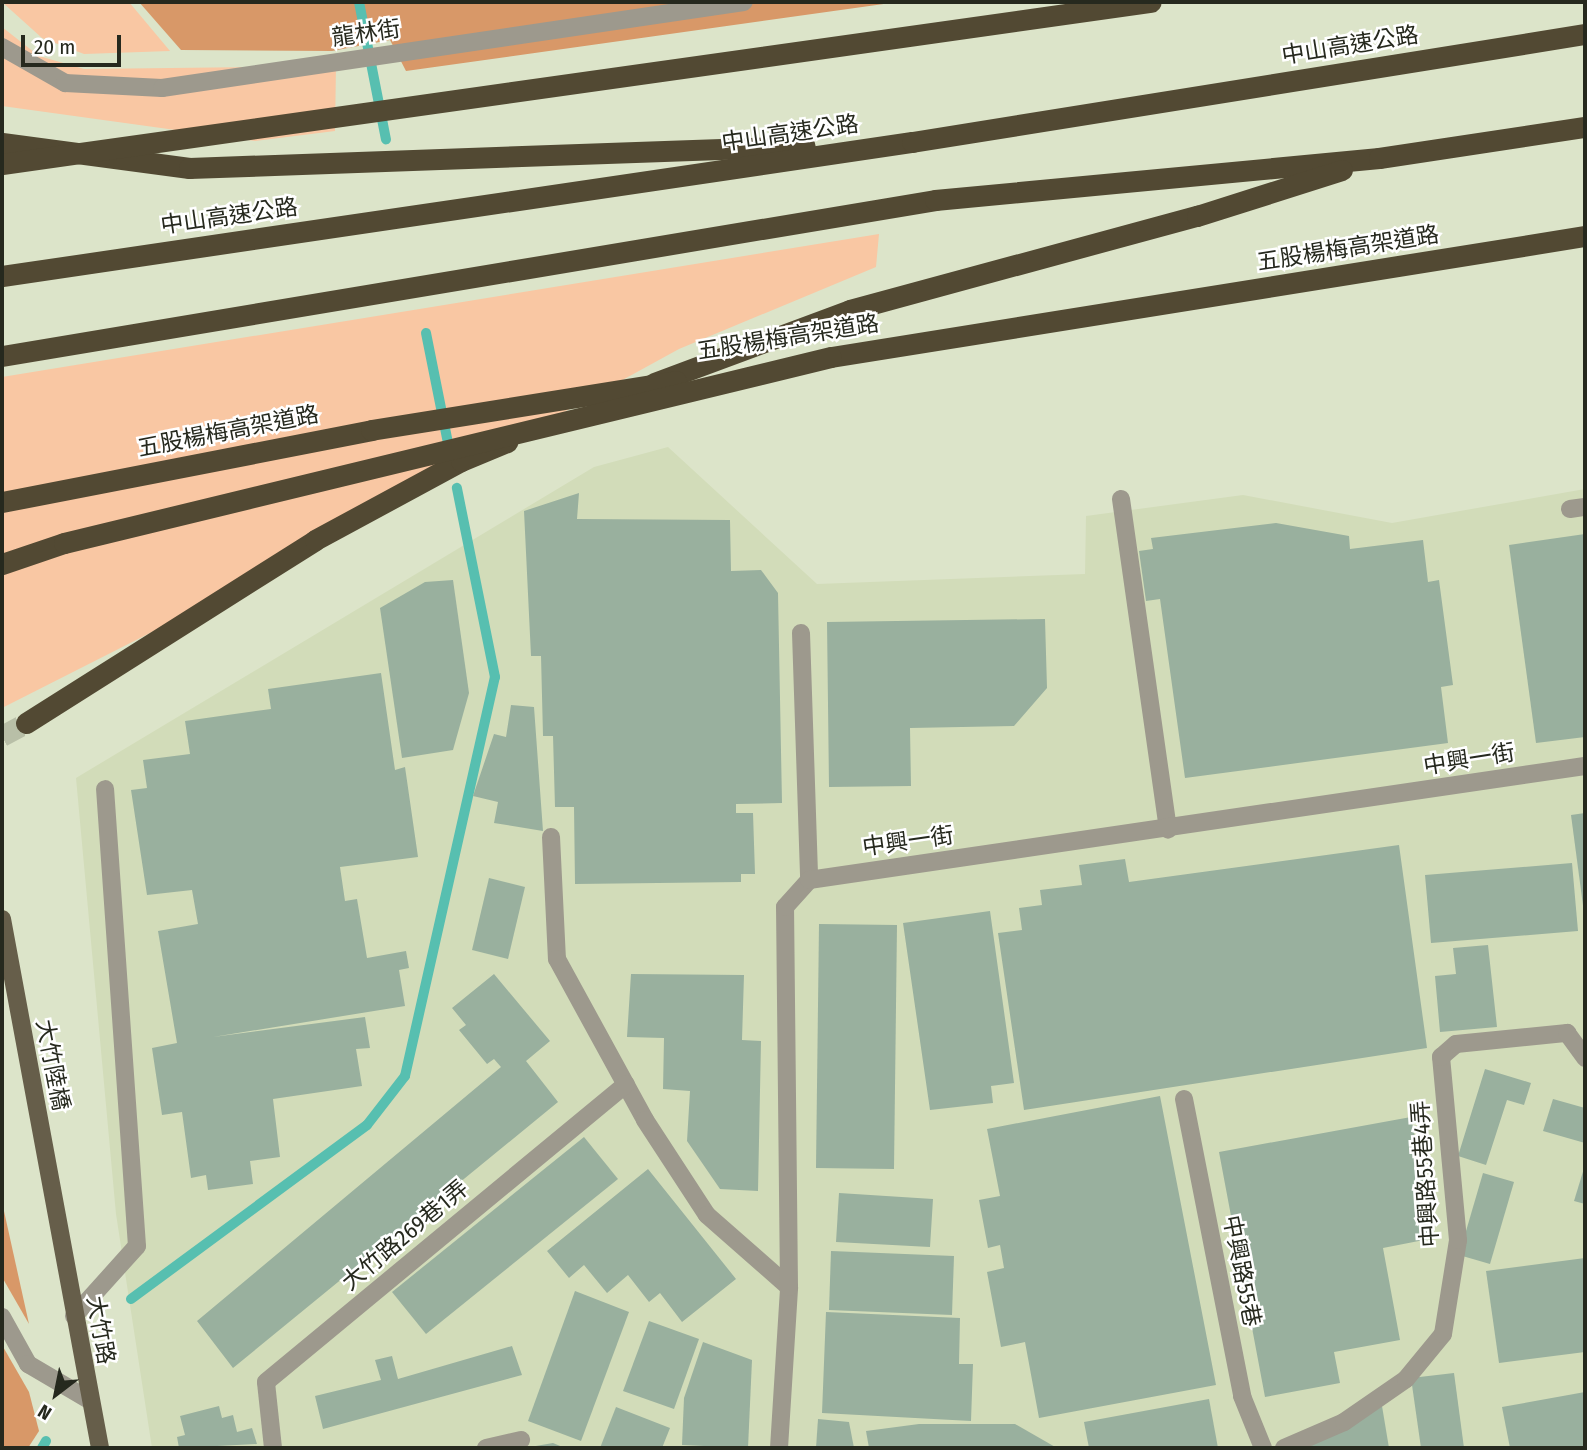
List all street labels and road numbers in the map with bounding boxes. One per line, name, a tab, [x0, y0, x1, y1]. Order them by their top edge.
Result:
street label: 龍林街	[330, 15, 402, 51]
street label: 中山高速公路	[1280, 21, 1420, 69]
street label: 中山高速公路	[720, 110, 860, 156]
street label: 中山高速公路	[159, 193, 299, 239]
street label: 五股楊梅高架道路	[1255, 220, 1441, 276]
street label: 五股楊梅高架道路	[695, 309, 881, 365]
street label: 五股楊梅高架道路	[135, 400, 321, 462]
street label: 中興一街	[1421, 738, 1517, 780]
street label: 中興一街	[861, 821, 955, 861]
street label: 大竹陸橋	[31, 1017, 75, 1113]
street label: 中興路55巷4弄	[1406, 1100, 1444, 1248]
street label: 大竹路269巷1弄	[336, 1174, 474, 1296]
street label: 中興路55巷	[1218, 1213, 1266, 1329]
street label: 大竹路	[81, 1294, 121, 1366]

